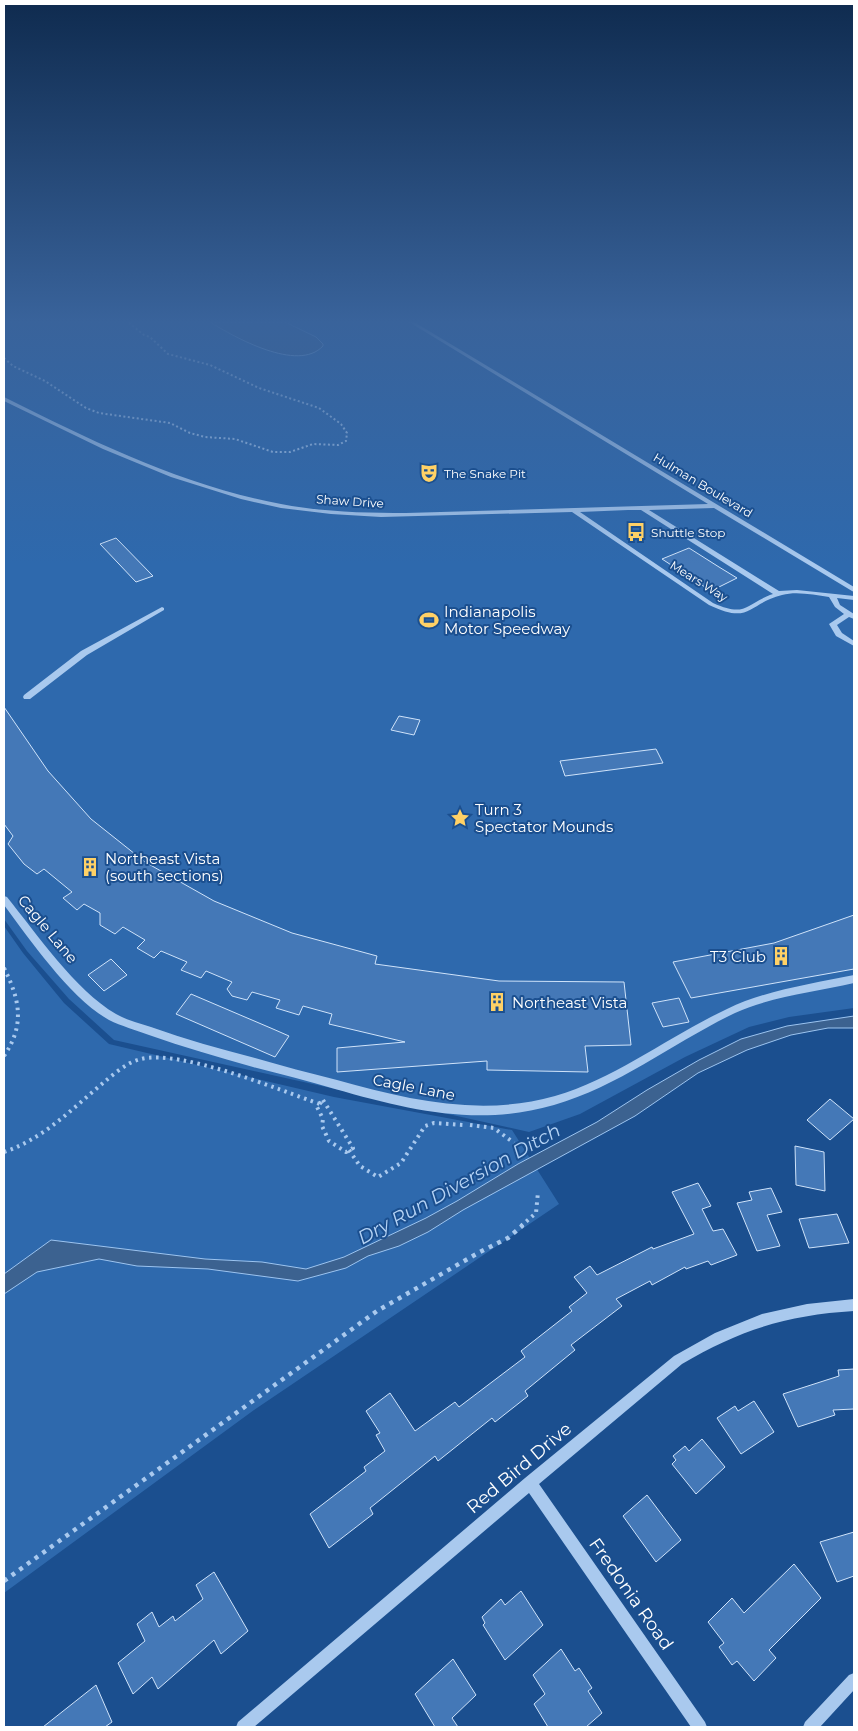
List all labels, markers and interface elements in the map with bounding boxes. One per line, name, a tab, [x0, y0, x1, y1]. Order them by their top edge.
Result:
street label: Hulman Boulevard	[651, 449, 755, 521]
theatre icon: The Snake Pit	[418, 462, 440, 484]
place label: The Snake Pit	[444, 466, 526, 481]
street label: Shaw Drive	[316, 491, 384, 511]
bus stop icon: Shuttle Stop	[625, 521, 647, 543]
place label: Shuttle Stop	[651, 525, 725, 540]
street label: Mears Way	[667, 557, 731, 605]
place label: Indianapolis Motor Speedway	[444, 602, 571, 638]
sports icon: Indianapolis Motor Speedway	[418, 609, 440, 631]
place label: Turn 3 Spectator Mounds	[475, 800, 613, 836]
place icon: Turn 3 Spectator Mounds	[449, 807, 471, 829]
place label: Northeast Vista (south sections)	[105, 849, 224, 885]
building icon: Northeast Vista (south sections)	[79, 856, 101, 878]
street label: Cagle Lane	[14, 891, 82, 967]
building icon: T3 Club	[770, 945, 792, 967]
place label: T3 Club	[710, 947, 766, 966]
building icon: Northeast Vista	[486, 991, 508, 1013]
place label: Northeast Vista	[512, 993, 627, 1012]
street label: Cagle Lane	[371, 1070, 457, 1104]
water label: Dry Run Diversion Ditch	[354, 1119, 564, 1249]
street label: Red Bird Drive	[462, 1418, 576, 1518]
street label: Fredonia Road	[584, 1534, 678, 1654]

